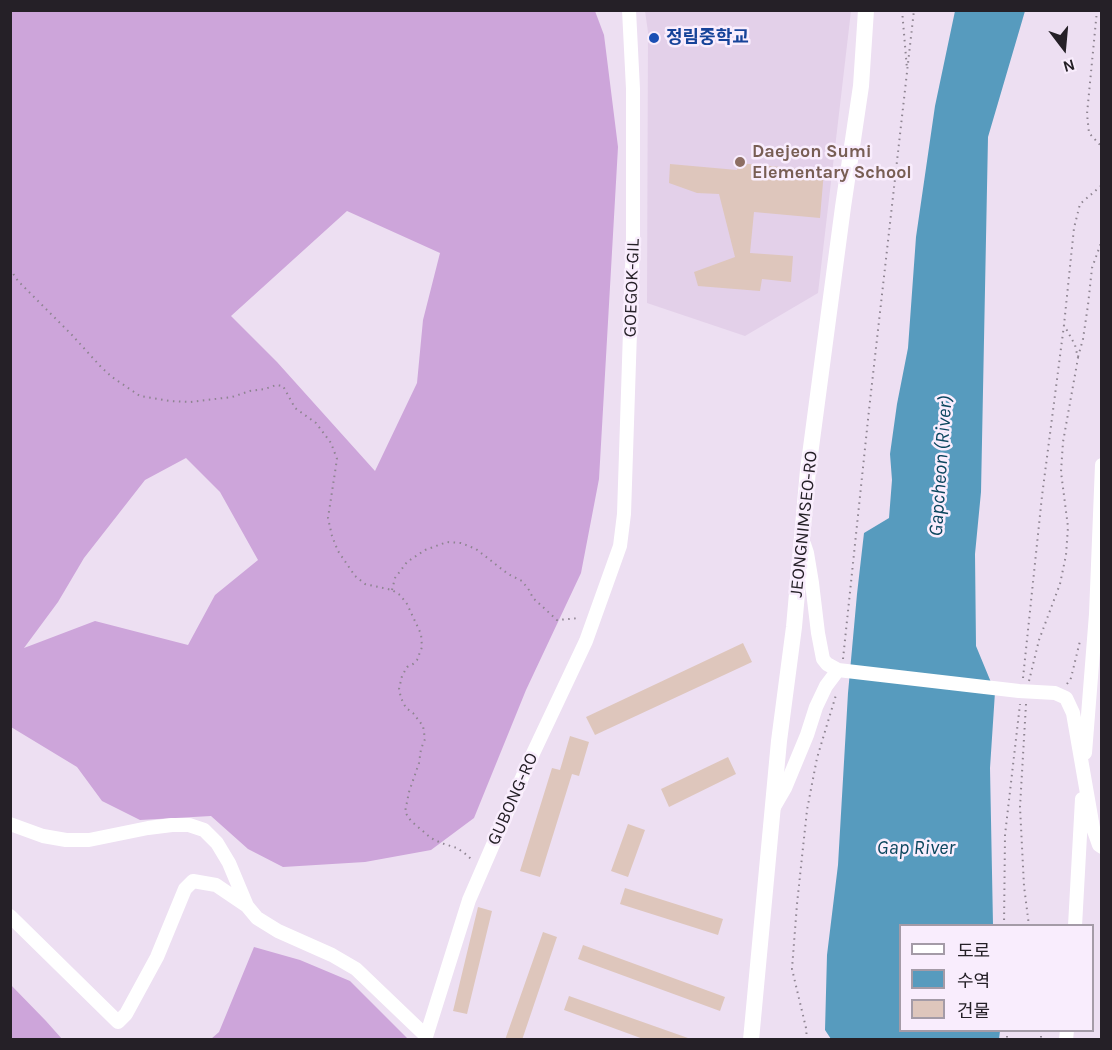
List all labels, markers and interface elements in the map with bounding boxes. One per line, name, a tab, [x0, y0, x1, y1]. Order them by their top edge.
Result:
north arrow	[1034, 18, 1094, 78]
place label: 정림중학교	[666, 27, 749, 49]
marker: 정림중학교	[647, 31, 661, 45]
text: N	[1061, 55, 1077, 76]
place label: Daejeon Sumi Elementary School	[752, 141, 912, 184]
marker: Daejeon Sumi Elementary School	[733, 155, 747, 169]
street label: GOEGOK-GIL	[619, 238, 645, 338]
water label: Gapcheon (River)	[924, 395, 958, 537]
street label: JEONGNIMSEO-RO	[786, 450, 822, 598]
street label: GUBONG-RO	[483, 749, 543, 849]
water label: Gap River	[877, 836, 955, 860]
legend	[899, 924, 1094, 1032]
text: 도로	[957, 940, 990, 962]
text: 수역	[957, 970, 990, 992]
text: 건물	[957, 1000, 990, 1022]

